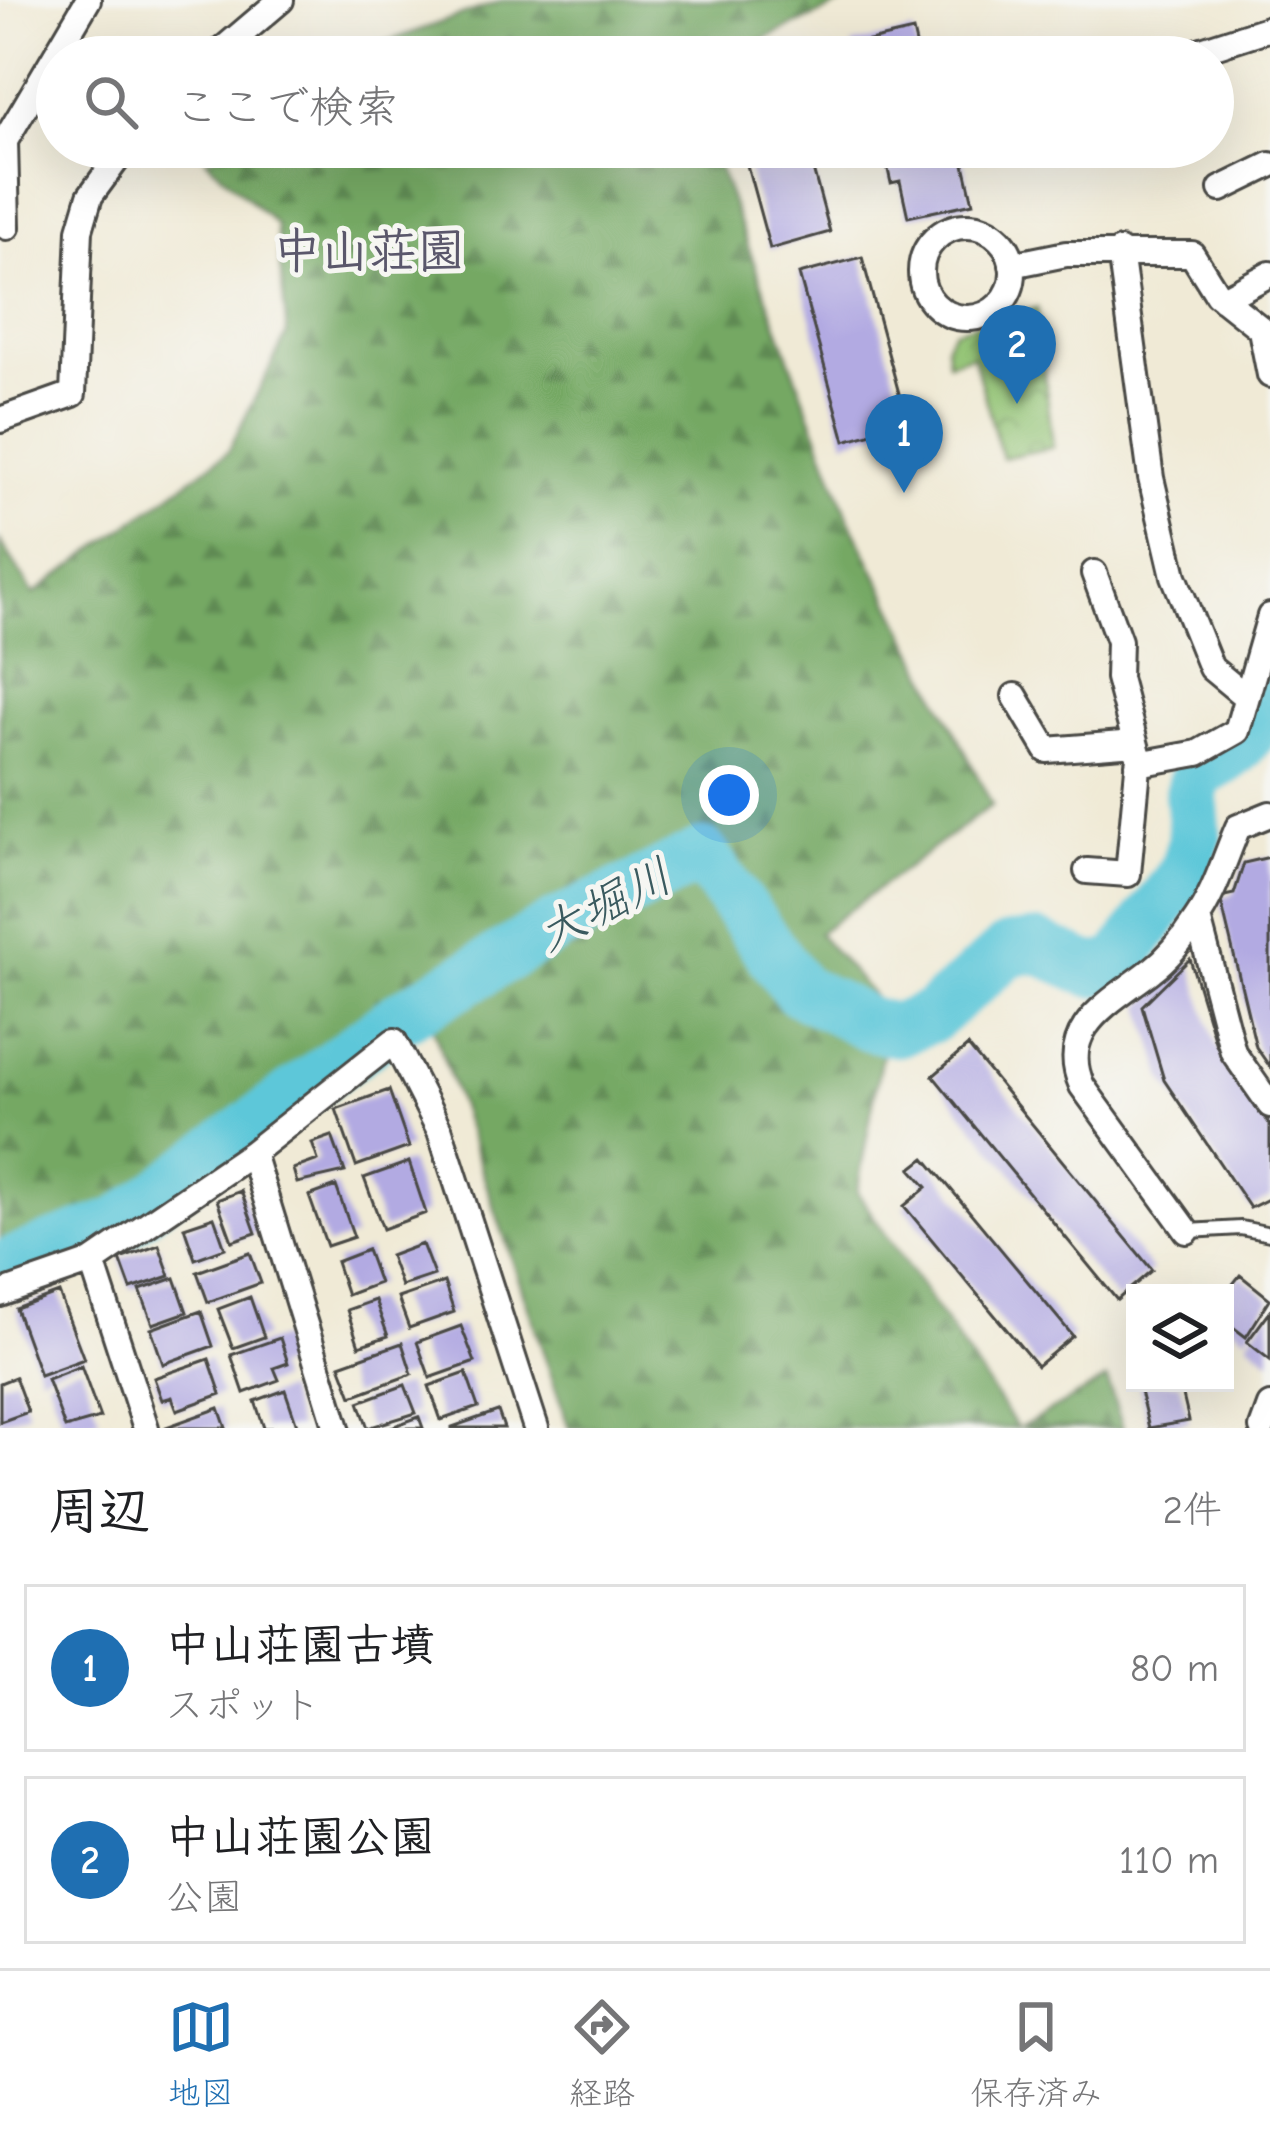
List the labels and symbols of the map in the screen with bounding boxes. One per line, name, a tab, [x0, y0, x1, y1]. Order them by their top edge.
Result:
district label: 中山荘園	[273, 224, 465, 279]
pin: 2	[978, 305, 1056, 404]
pin: 1	[865, 394, 943, 493]
your location	[699, 765, 759, 825]
water label: 大堀川	[528, 848, 681, 963]

